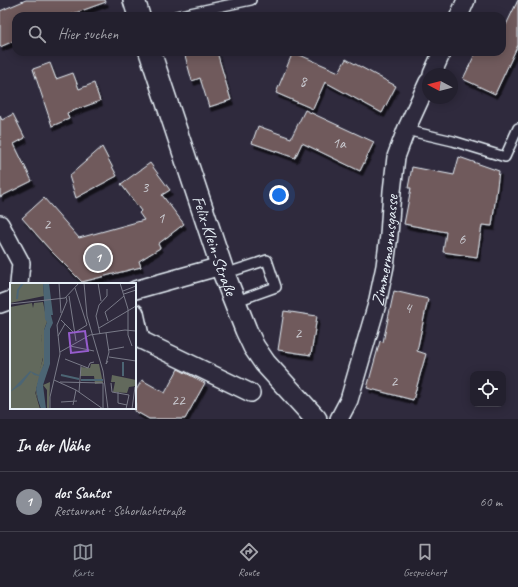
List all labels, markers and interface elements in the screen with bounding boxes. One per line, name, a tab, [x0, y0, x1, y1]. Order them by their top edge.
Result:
search box	[12, 12, 506, 56]
icon: search	[26, 23, 48, 45]
text: Hier suchen	[58, 25, 118, 44]
north arrow	[422, 68, 458, 104]
house number: 8	[300, 72, 308, 91]
house number: 1a	[332, 134, 347, 153]
house number: 3	[142, 178, 150, 197]
your location	[269, 185, 289, 205]
street label: Felix-Klein-Straße	[188, 193, 242, 300]
street label: Zimmermannsgasse	[367, 193, 403, 308]
house number: 1	[158, 209, 166, 228]
house number: 2	[44, 215, 52, 234]
house number: 6	[459, 230, 467, 249]
pin: 1	[85, 243, 111, 273]
inset map	[10, 283, 136, 409]
house number: 4	[405, 299, 413, 318]
house number: 2	[295, 324, 303, 343]
map controls	[470, 371, 506, 407]
button: locate	[470, 371, 506, 407]
house number: 2	[391, 372, 399, 391]
house number: 22	[171, 391, 186, 410]
text: In der Nähe	[16, 435, 89, 456]
text: dos Santos	[54, 484, 110, 503]
text: 1	[26, 494, 32, 510]
text: 60 m	[480, 494, 502, 510]
text: Restaurant · Schorlachstraße	[54, 503, 185, 519]
tab: Karte	[72, 541, 94, 579]
tab: Route	[238, 541, 260, 579]
tab: Gespeichert	[403, 541, 446, 579]

